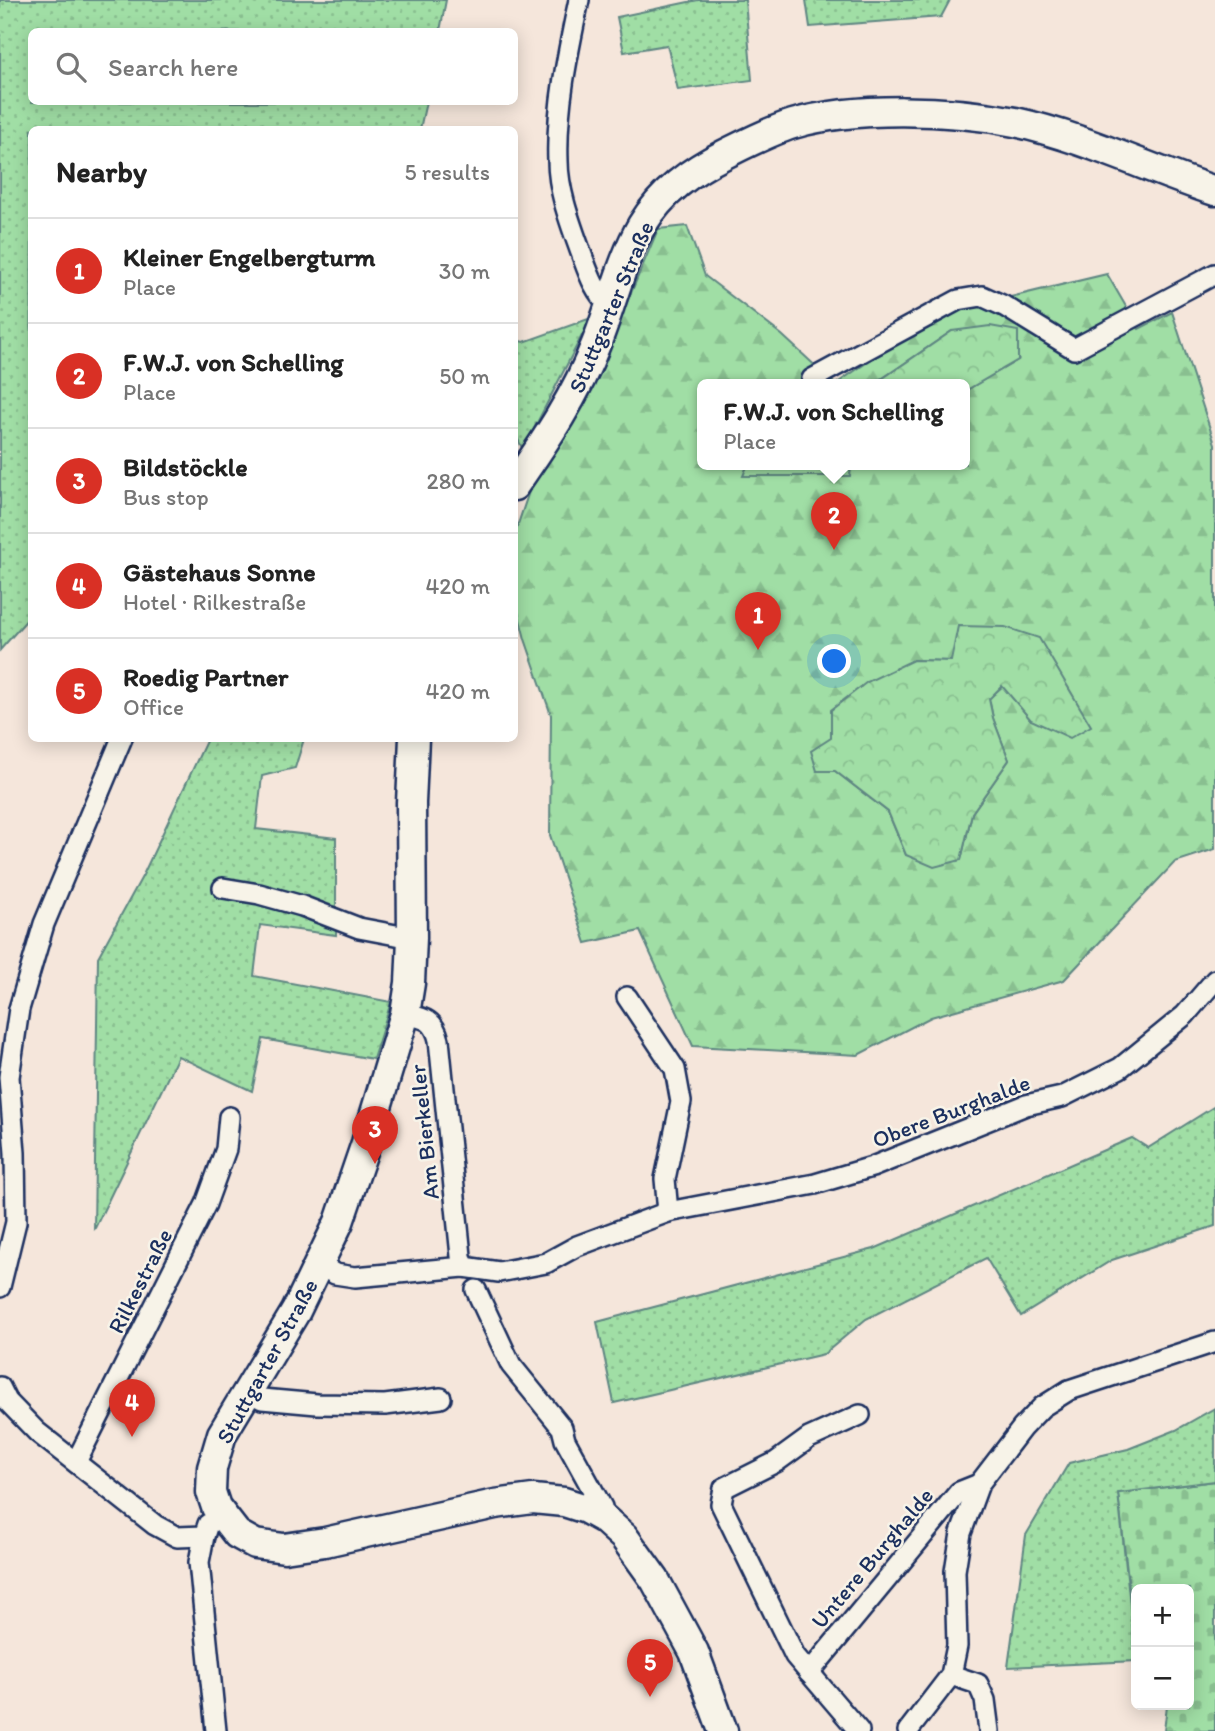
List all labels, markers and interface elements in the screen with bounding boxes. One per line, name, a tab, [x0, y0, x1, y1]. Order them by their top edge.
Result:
search box	[28, 28, 518, 105]
icon: search	[52, 48, 90, 86]
text: Search here	[108, 51, 238, 83]
text: Nearby	[56, 153, 147, 190]
text: 5 results	[404, 158, 490, 186]
street label: Stuttgarter Straße	[562, 217, 660, 397]
text: Kleiner Engelbergturm	[123, 241, 375, 273]
text: 1	[74, 257, 84, 285]
text: 30 m	[439, 257, 490, 285]
text: Place	[123, 273, 176, 301]
text: F.W.J. von Schelling	[123, 346, 344, 378]
text: 2	[73, 362, 85, 390]
text: 50 m	[439, 362, 490, 390]
text: Place	[123, 378, 176, 406]
popup	[697, 379, 970, 470]
text: F.W.J. von Schelling	[723, 395, 944, 427]
text: Place	[723, 427, 776, 455]
text: Bildstöckle	[123, 451, 248, 483]
text: 3	[73, 467, 85, 495]
text: 280 m	[427, 467, 490, 495]
text: Bus stop	[123, 483, 209, 511]
pin: 2	[811, 492, 857, 550]
text: Gästehaus Sonne	[123, 556, 316, 588]
text: 4	[72, 572, 86, 600]
text: 420 m	[425, 572, 490, 600]
text: Hotel · Rilkestraße	[123, 588, 306, 616]
pin: 1	[735, 592, 781, 650]
your location	[817, 644, 851, 678]
text: Roedig Partner	[123, 661, 288, 693]
text: 5	[73, 677, 85, 705]
text: 420 m	[425, 677, 490, 705]
text: Office	[123, 693, 184, 721]
street label: Am Bierkeller	[403, 1063, 445, 1201]
street label: Obere Burghalde	[868, 1068, 1034, 1154]
pin: 3	[352, 1106, 398, 1164]
street label: Rilkestraße	[102, 1224, 178, 1338]
street label: Stuttgarter Straße	[210, 1274, 324, 1448]
pin: 4	[109, 1379, 155, 1437]
street label: Untere Burghalde	[805, 1482, 939, 1634]
map controls	[1131, 1584, 1194, 1710]
button: +	[1131, 1584, 1194, 1647]
pin: 5	[627, 1639, 673, 1697]
button: −	[1131, 1647, 1194, 1710]

